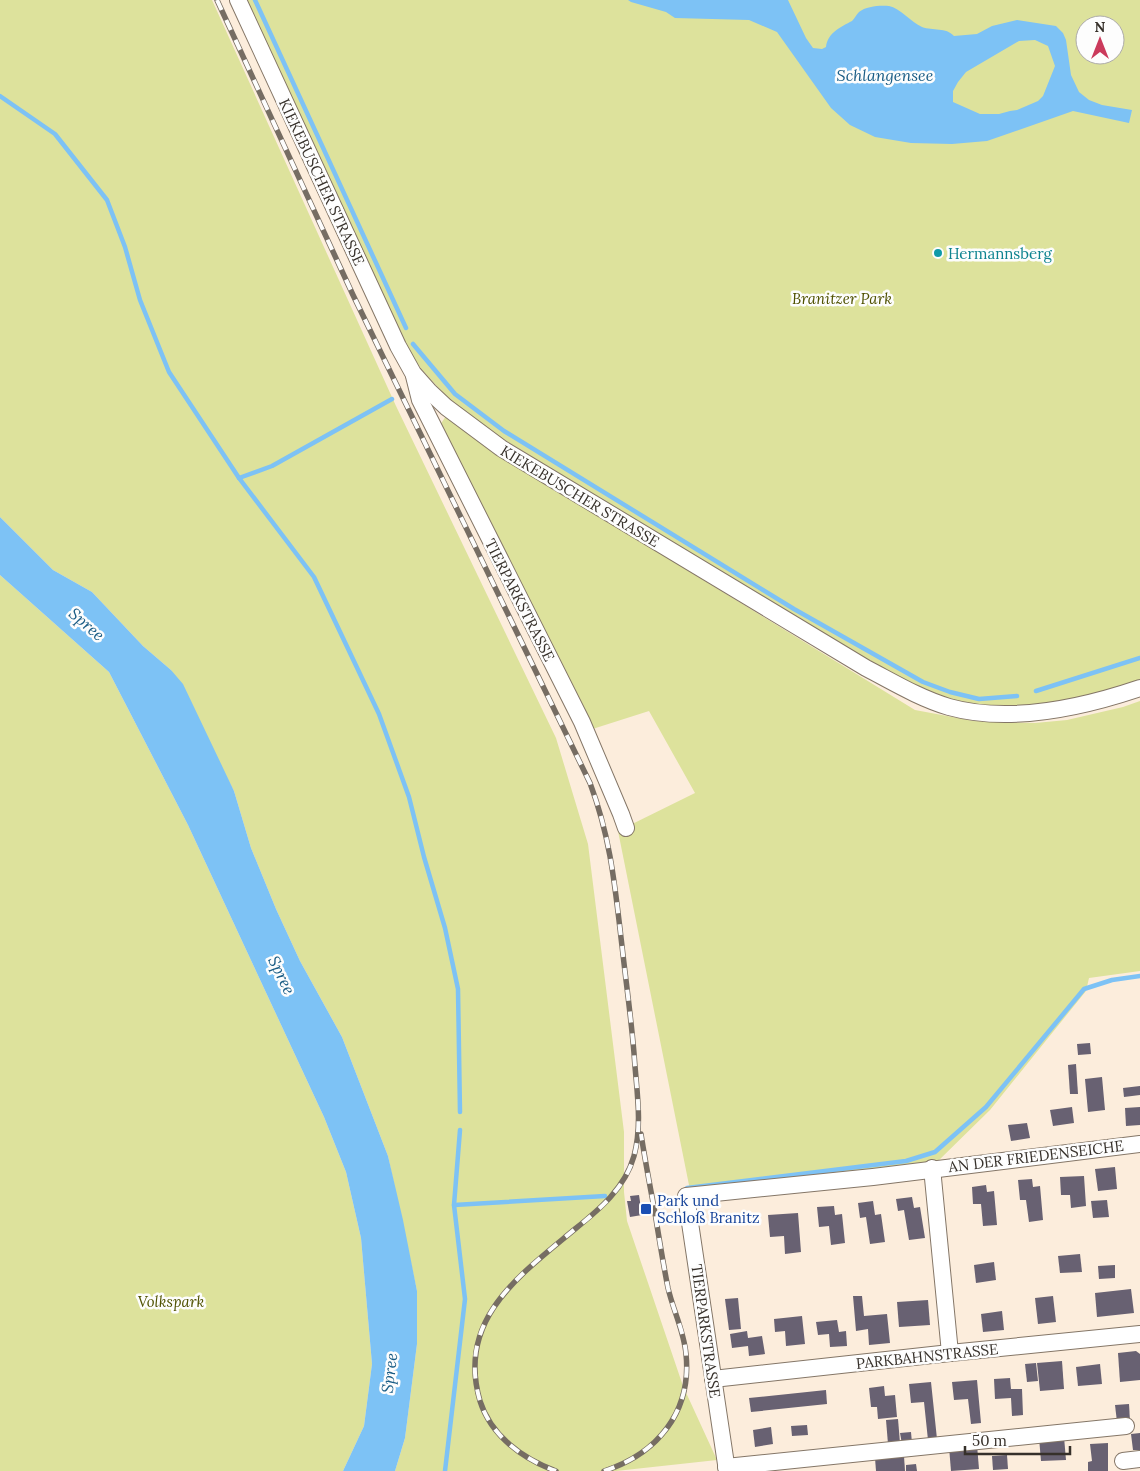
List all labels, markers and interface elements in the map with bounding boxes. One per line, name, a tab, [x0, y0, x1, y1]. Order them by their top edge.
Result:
north arrow	[1075, 15, 1125, 65]
text: N	[1095, 18, 1106, 36]
water label: Schlangensee	[837, 65, 934, 85]
street label: KIEKEBUSCHER STRASSE	[275, 95, 369, 269]
place label: Hermannsberg	[948, 244, 1053, 263]
marker: Hermannsberg	[932, 247, 944, 259]
park label: Branitzer Park	[792, 289, 892, 308]
street label: KIEKEBUSCHER STRASSE	[497, 441, 663, 551]
street label: TIERPARKSTRASSE	[481, 536, 559, 664]
water label: Spree	[65, 603, 109, 645]
water label: Spree	[264, 952, 300, 998]
street label: AN DER FRIEDENSEICHE	[946, 1136, 1125, 1176]
place label: Park und Schloß Branitz	[657, 1191, 760, 1227]
marker: Park und Schloß Branitz	[639, 1202, 653, 1216]
street label: TIERPARKSTRASSE	[687, 1263, 725, 1399]
park label: Volkspark	[138, 1292, 205, 1311]
street label: PARKBAHNSTRASSE	[855, 1339, 999, 1373]
water label: Spree	[377, 1351, 401, 1394]
scale bar	[965, 1424, 1070, 1456]
text: 50 m	[972, 1431, 1007, 1450]

